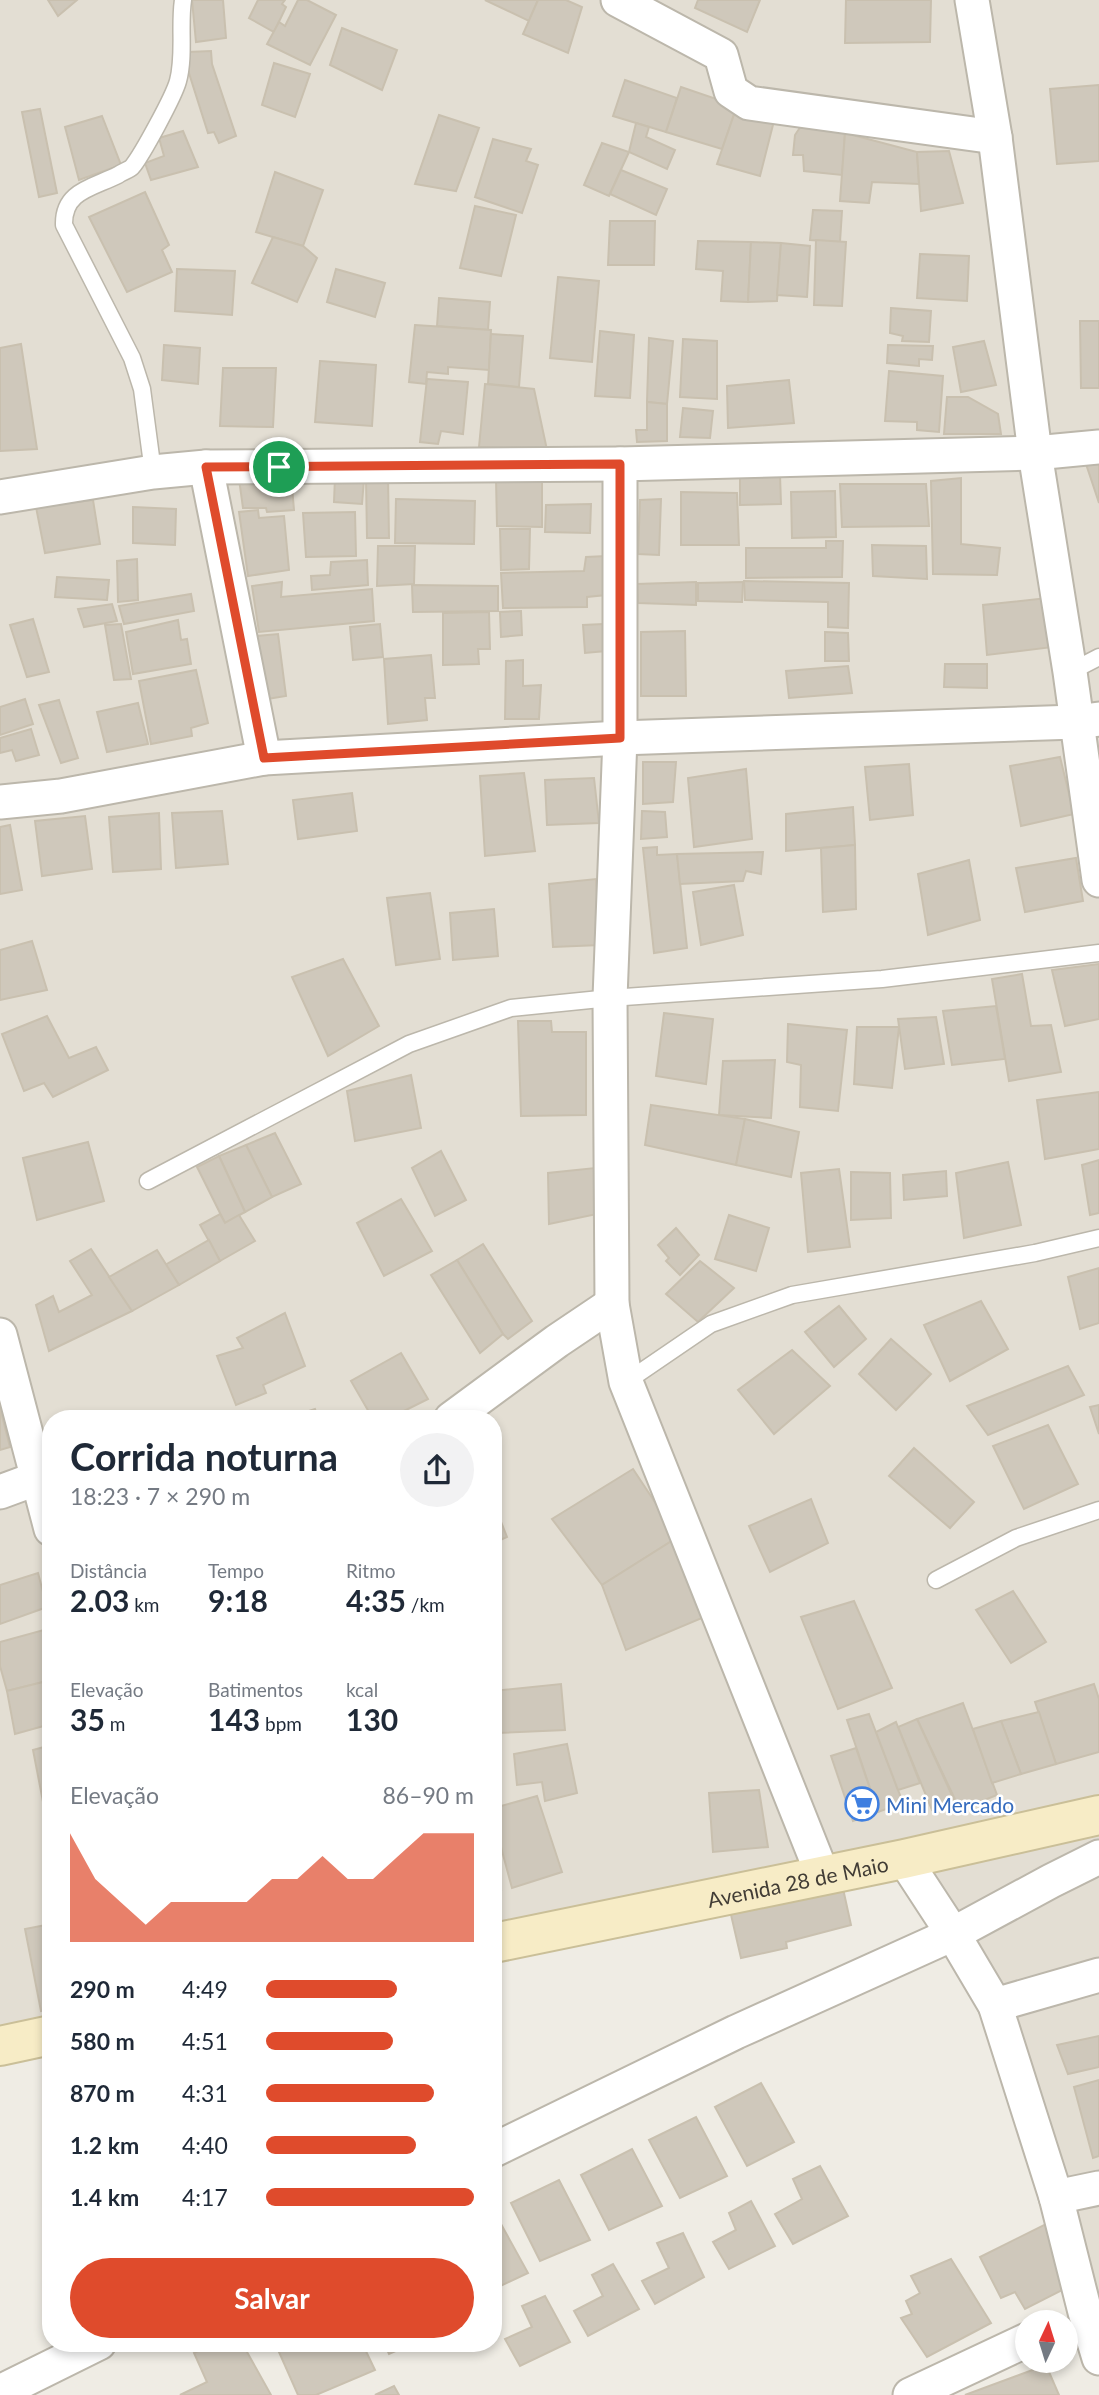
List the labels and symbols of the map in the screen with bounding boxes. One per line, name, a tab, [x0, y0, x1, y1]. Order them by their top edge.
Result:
pin	[249, 437, 309, 497]
supermarket icon: Mini Mercado	[843, 1785, 881, 1823]
place label: Mini Mercado	[886, 1792, 1014, 1817]
street label: Avenida 28 de Maio	[705, 1850, 890, 1911]
north arrow	[1015, 2310, 1078, 2373]

